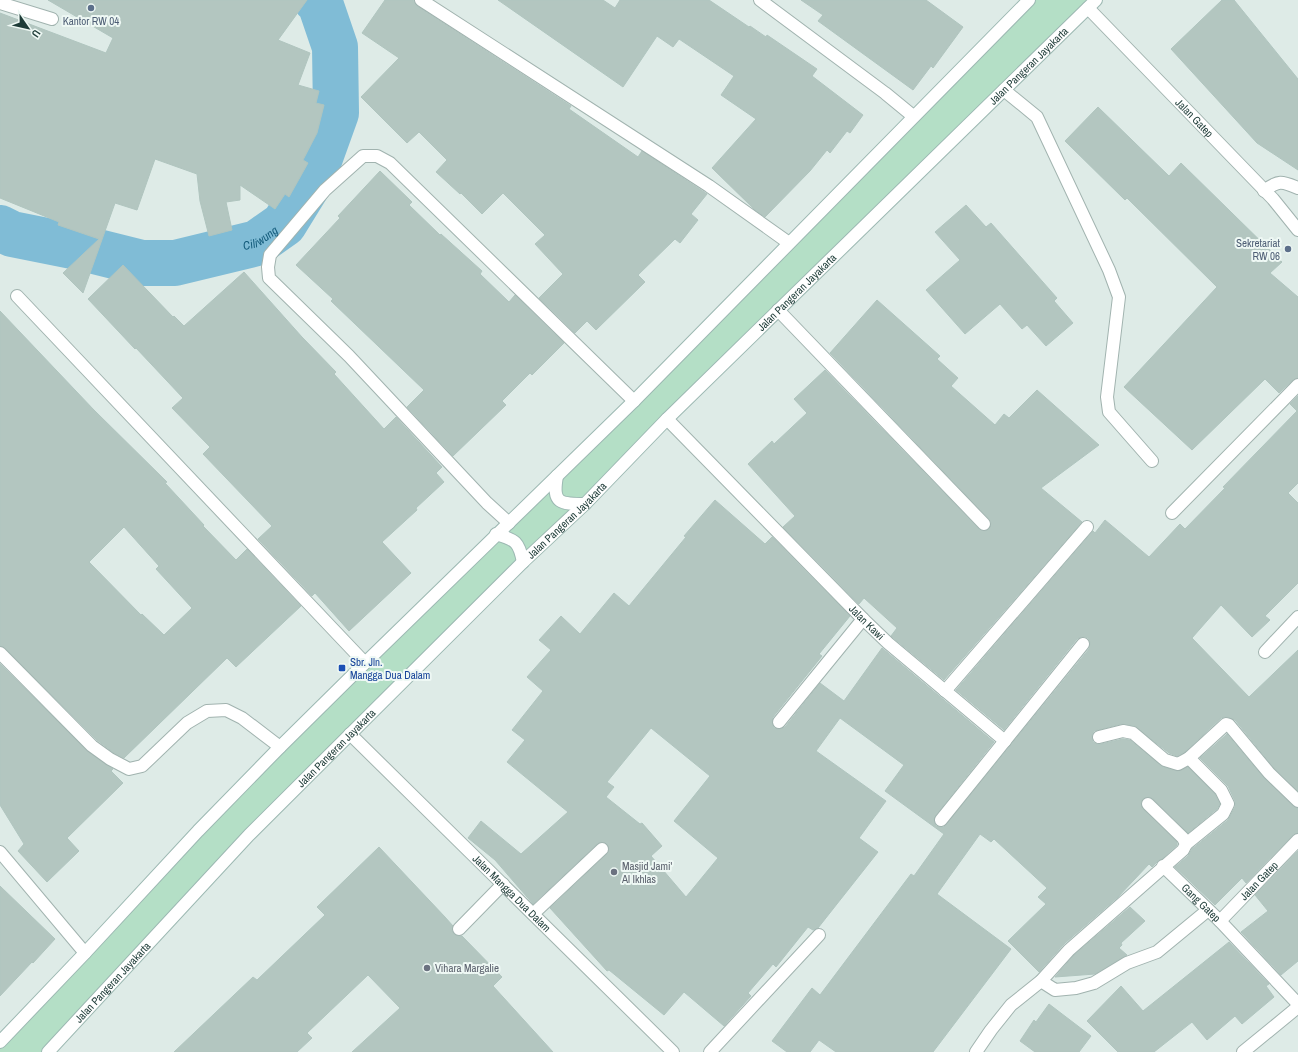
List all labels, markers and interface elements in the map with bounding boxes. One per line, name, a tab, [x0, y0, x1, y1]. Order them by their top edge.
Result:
marker: Kantor RW 04	[86, 3, 96, 13]
north arrow	[8, 8, 48, 48]
place label: Kantor RW 04	[63, 14, 119, 28]
street label: Jalan Pangeran Jayakarta	[986, 24, 1071, 108]
text: U	[29, 27, 44, 40]
street label: Jalan Gatep	[1172, 96, 1216, 140]
water label: Ciliwung	[241, 222, 282, 254]
place label: Sekretariat RW 06	[1236, 236, 1280, 263]
marker: Sekretariat RW 06	[1283, 244, 1293, 254]
street label: Jalan Pangeran Jayakarta	[754, 251, 839, 334]
street label: Jalan Pangeran Jayakarta	[524, 479, 610, 562]
street label: Jalan Kawi	[846, 602, 887, 643]
place label: Sbr. Jln. Mangga Dua Dalam	[350, 655, 430, 682]
marker: Sbr. Jln. Mangga Dua Dalam	[337, 663, 347, 673]
street label: Jalan Pangeran Jayakarta	[294, 706, 378, 790]
street label: Jalan Mangga Dua Dalam	[470, 852, 554, 935]
street label: Jalan Gatep	[1237, 858, 1281, 903]
place label: Masjid Jami' Al Ikhlas	[621, 859, 673, 886]
marker: Masjid Jami' Al Ikhlas	[609, 867, 619, 877]
street label: Gang Gatep	[1179, 881, 1224, 925]
street label: Jalan Pangeran Jayakarta	[72, 939, 153, 1026]
place label: Vihara Margalie	[435, 961, 499, 975]
marker: Vihara Margalie	[422, 963, 432, 973]

